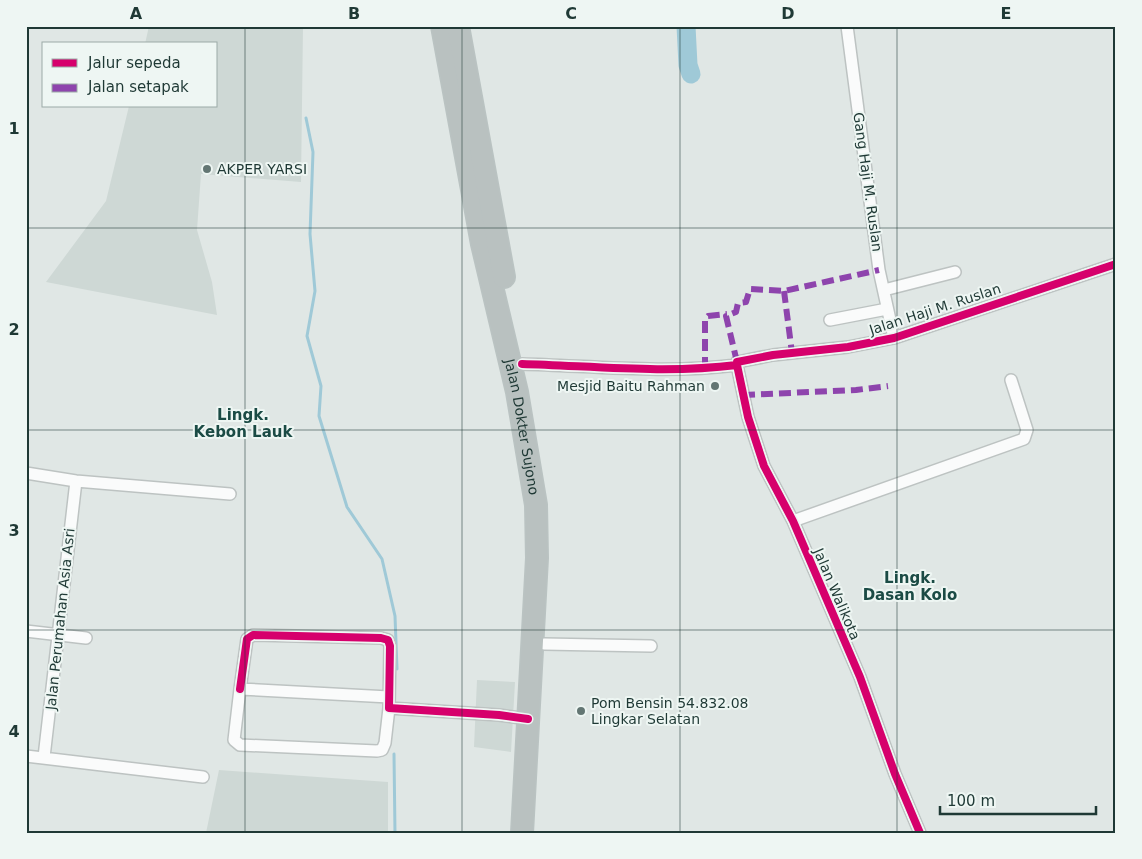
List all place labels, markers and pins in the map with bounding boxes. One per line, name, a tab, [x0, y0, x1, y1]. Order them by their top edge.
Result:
place label: AKPER YARSI	[217, 161, 307, 177]
marker: AKPER YARSI	[201, 163, 213, 175]
place label: Mesjid Baitu Rahman	[557, 378, 705, 394]
marker: Mesjid Baitu Rahman	[709, 380, 721, 392]
place label: Pom Bensin 54.832.08 Lingkar Selatan	[591, 695, 748, 727]
marker: Pom Bensin 54.832.08 Lingkar Selatan	[575, 705, 587, 717]

